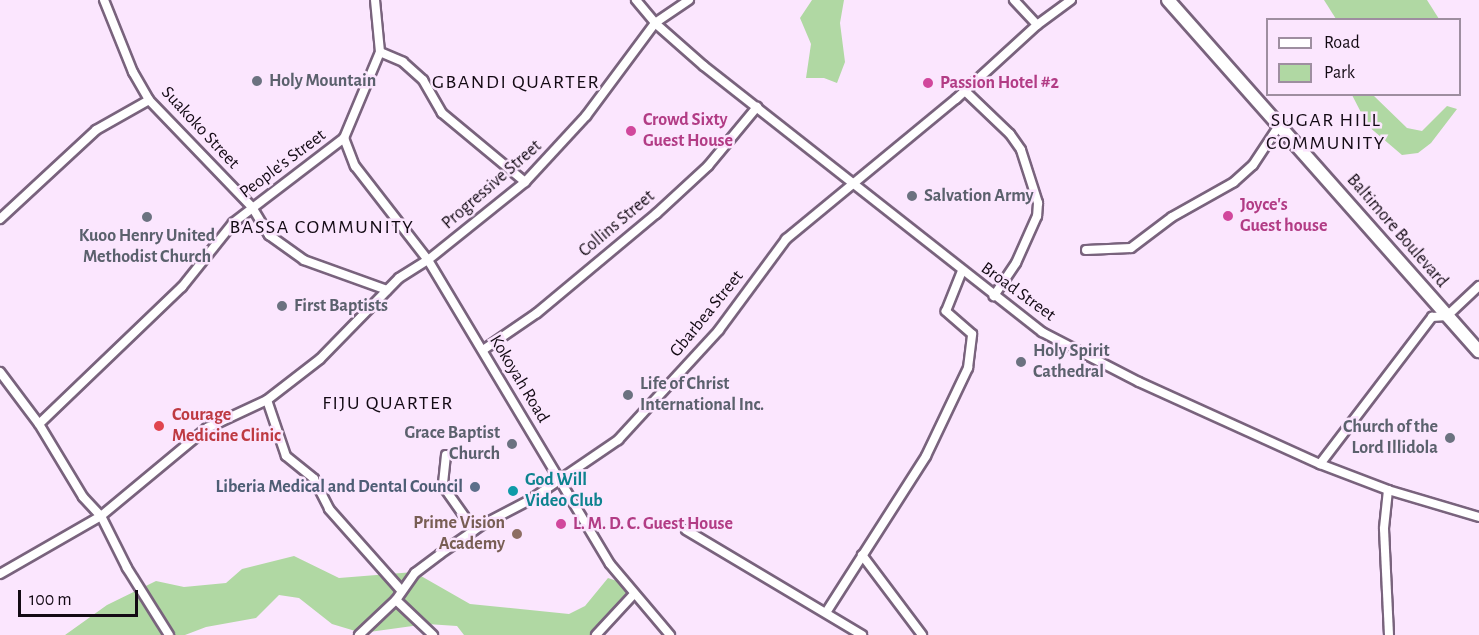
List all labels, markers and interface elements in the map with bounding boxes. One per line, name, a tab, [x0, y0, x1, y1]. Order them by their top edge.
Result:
legend	[1266, 18, 1461, 96]
text: Road	[1324, 34, 1360, 52]
text: Park	[1324, 64, 1355, 82]
place label: Holy Mountain	[269, 70, 376, 92]
district label: GBANDI QUARTER	[432, 70, 600, 94]
place label: Passion Hotel #2	[940, 72, 1059, 94]
marker: Holy Mountain	[250, 74, 264, 88]
marker: Passion Hotel #2	[921, 76, 935, 90]
street label: Suakoko Street	[156, 82, 244, 174]
district label: SUGAR HILL COMMUNITY	[1266, 109, 1386, 156]
place label: Crowd Sixty Guest House	[643, 110, 733, 152]
marker: Crowd Sixty Guest House	[624, 124, 638, 138]
street label: People's Street	[236, 125, 330, 203]
street label: Progressive Street	[438, 136, 546, 234]
street label: Baltimore Boulevard	[1342, 170, 1452, 292]
place label: Salvation Army	[924, 185, 1034, 207]
street label: Collins Street	[575, 186, 659, 262]
marker: Salvation Army	[905, 189, 919, 203]
place label: Joyce's Guest house	[1240, 195, 1327, 238]
marker: Joyce's Guest house	[1221, 209, 1235, 223]
marker: Kuoo Henry United Methodist Church	[140, 210, 154, 224]
district label: BASSA COMMUNITY	[230, 215, 414, 239]
place label: Kuoo Henry United Methodist Church	[79, 226, 215, 268]
street label: Broad Street	[976, 258, 1060, 326]
street label: Gbarbea Street	[666, 266, 748, 362]
place label: First Baptists	[294, 295, 388, 317]
marker: First Baptists	[275, 299, 289, 313]
street label: Kokoyah Road	[484, 331, 554, 427]
place label: Holy Spirit Cathedral	[1033, 341, 1110, 384]
marker: Holy Spirit Cathedral	[1014, 355, 1028, 369]
place label: Life of Christ International Inc.	[640, 374, 764, 416]
marker: Life of Christ International Inc.	[621, 388, 635, 402]
district label: FIJU QUARTER	[322, 391, 454, 415]
place label: Courage Medicine Clinic	[172, 405, 281, 448]
marker: Courage Medicine Clinic	[150, 417, 168, 435]
place label: Church of the Lord Illidola	[1343, 417, 1438, 460]
place label: Grace Baptist Church	[405, 423, 500, 466]
marker: Church of the Lord Illidola	[1443, 431, 1457, 445]
marker: Grace Baptist Church	[505, 437, 519, 451]
place label: God Will Video Club	[525, 470, 603, 512]
place label: Liberia Medical and Dental Council	[215, 476, 463, 498]
marker: Liberia Medical and Dental Council	[468, 480, 482, 494]
marker: God Will Video Club	[506, 484, 520, 498]
place label: Prime Vision Academy	[413, 513, 505, 556]
place label: L. M. D. C. Guest House	[573, 513, 733, 535]
marker: L. M. D. C. Guest House	[554, 517, 568, 531]
marker: Prime Vision Academy	[510, 527, 524, 541]
scale bar	[21, 578, 141, 616]
text: 100 m	[29, 591, 72, 609]

